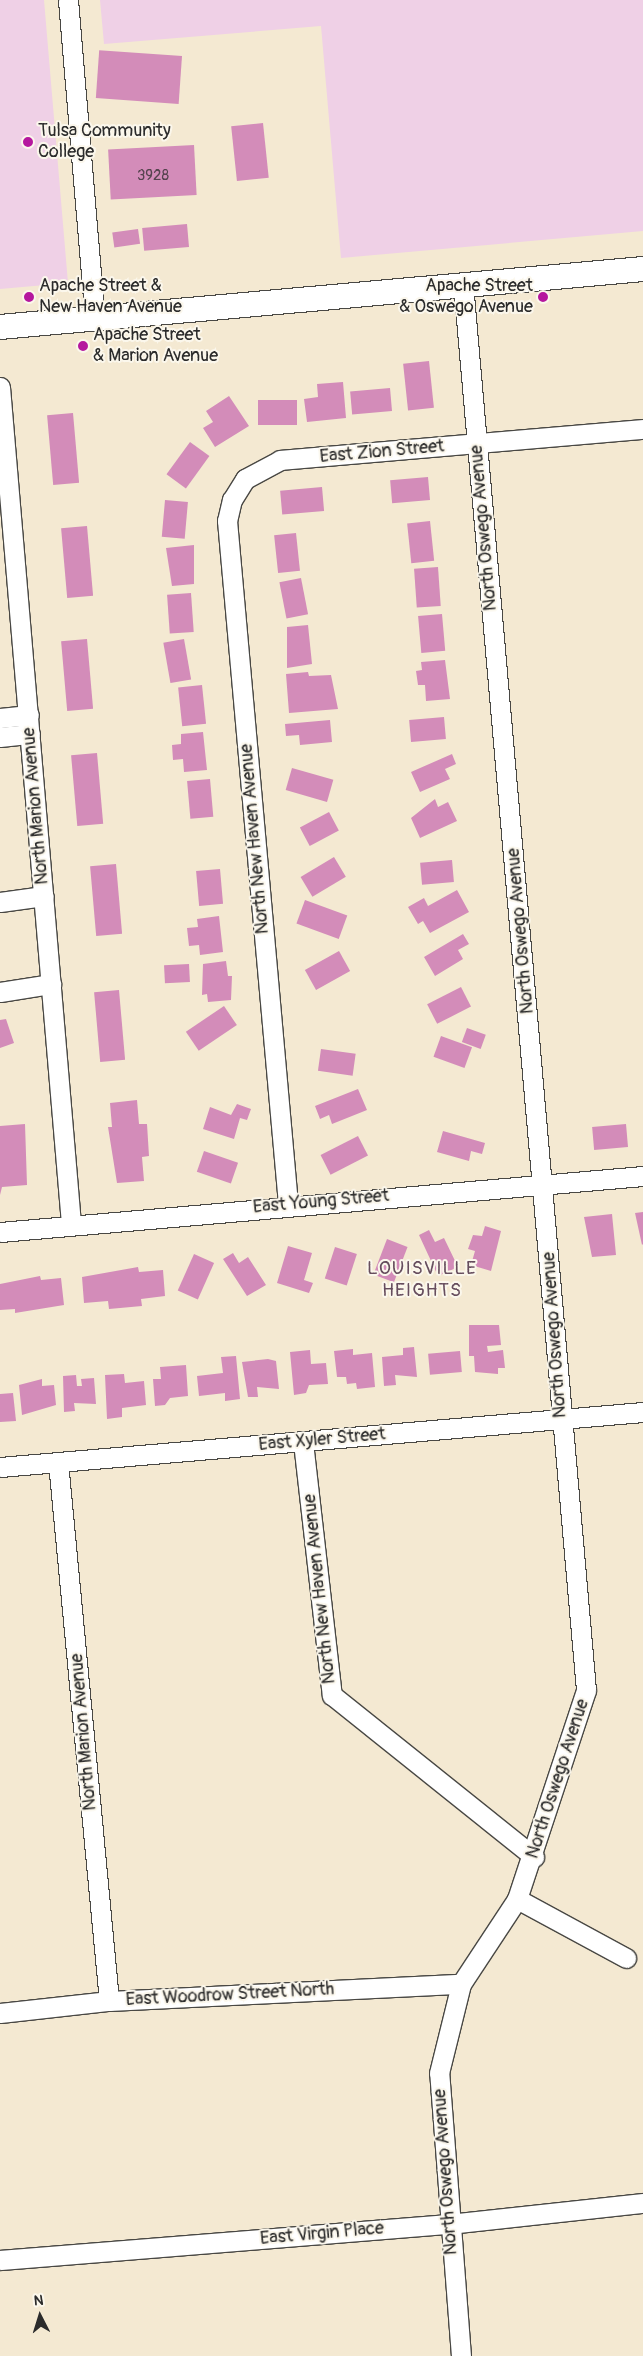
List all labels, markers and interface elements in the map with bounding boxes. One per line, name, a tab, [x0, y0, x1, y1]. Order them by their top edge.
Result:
place label: Tulsa Community College	[38, 121, 171, 163]
marker: Tulsa Community College	[22, 136, 34, 148]
house number: 3928	[137, 167, 169, 185]
place label: Apache Street & New Haven Avenue	[39, 276, 182, 318]
place label: Apache Street & Oswego Avenue	[399, 276, 533, 318]
marker: Apache Street & New Haven Avenue	[23, 291, 35, 303]
marker: Apache Street & Oswego Avenue	[537, 291, 549, 303]
place label: Apache Street & Marion Avenue	[93, 325, 218, 368]
marker: Apache Street & Marion Avenue	[77, 340, 89, 352]
street label: East Zion Street	[319, 436, 445, 468]
street label: North Oswego Avenue	[466, 444, 502, 612]
street label: North Marion Avenue	[18, 726, 54, 886]
street label: North New Haven Avenue	[236, 743, 274, 935]
street label: North Oswego Avenue	[503, 847, 539, 1015]
street label: East Young Street	[252, 1185, 390, 1219]
street label: North Oswego Avenue	[538, 1251, 572, 1419]
district label: LOUISVILLE HEIGHTS	[366, 1258, 478, 1302]
street label: East Xyler Street	[258, 1424, 386, 1456]
street label: North New Haven Avenue	[299, 1493, 341, 1685]
street label: North Marion Avenue	[66, 1652, 102, 1812]
street label: North Oswego Avenue	[522, 1697, 594, 1861]
street label: East Woodrow Street North	[125, 1979, 335, 2011]
street label: North Oswego Avenue	[429, 2088, 463, 2256]
street label: East Virgin Place	[259, 2218, 385, 2250]
north arrow	[15, 2291, 65, 2341]
text: N	[33, 2292, 44, 2309]

